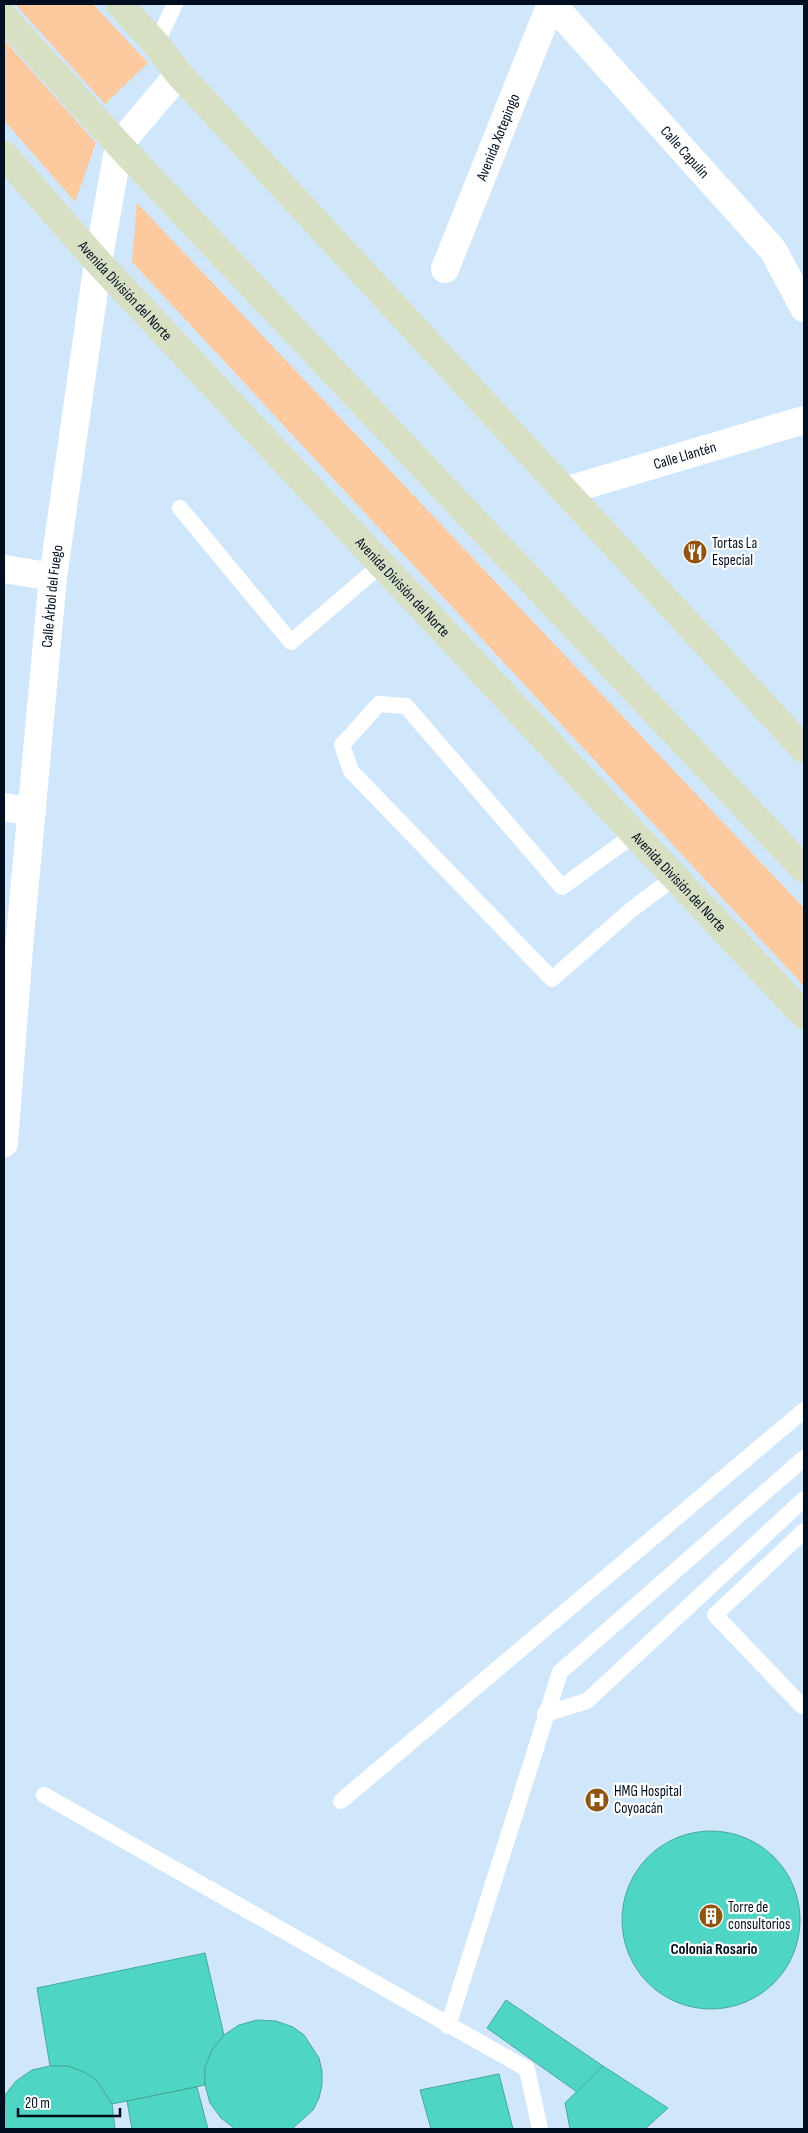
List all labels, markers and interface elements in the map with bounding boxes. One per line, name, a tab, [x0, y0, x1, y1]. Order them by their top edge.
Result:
street label: Avenida Xotepingo	[472, 91, 524, 184]
street label: Calle Capulín	[656, 122, 713, 183]
street label: Avenida División del Norte	[73, 236, 176, 345]
street label: Calle Llantén	[651, 438, 719, 474]
street label: Avenida División del Norte	[350, 533, 454, 641]
place label: Tortas La Especial	[712, 534, 757, 570]
restaurant icon: Tortas La Especial	[682, 539, 708, 565]
street label: Calle Árbol del Fuego	[38, 544, 67, 648]
street label: Avenida División del Norte	[627, 827, 730, 936]
place label: HMG Hospital Coyoacán	[614, 1782, 682, 1818]
hospital icon: HMG Hospital Coyoacán	[584, 1787, 610, 1813]
place label: Torre de consultorios	[728, 1898, 790, 1934]
building icon: Torre de consultorios	[698, 1903, 724, 1929]
district label: Colonia Rosario	[670, 1940, 758, 1959]
scale bar	[18, 2086, 120, 2118]
text: 20 m	[25, 2094, 50, 2113]

